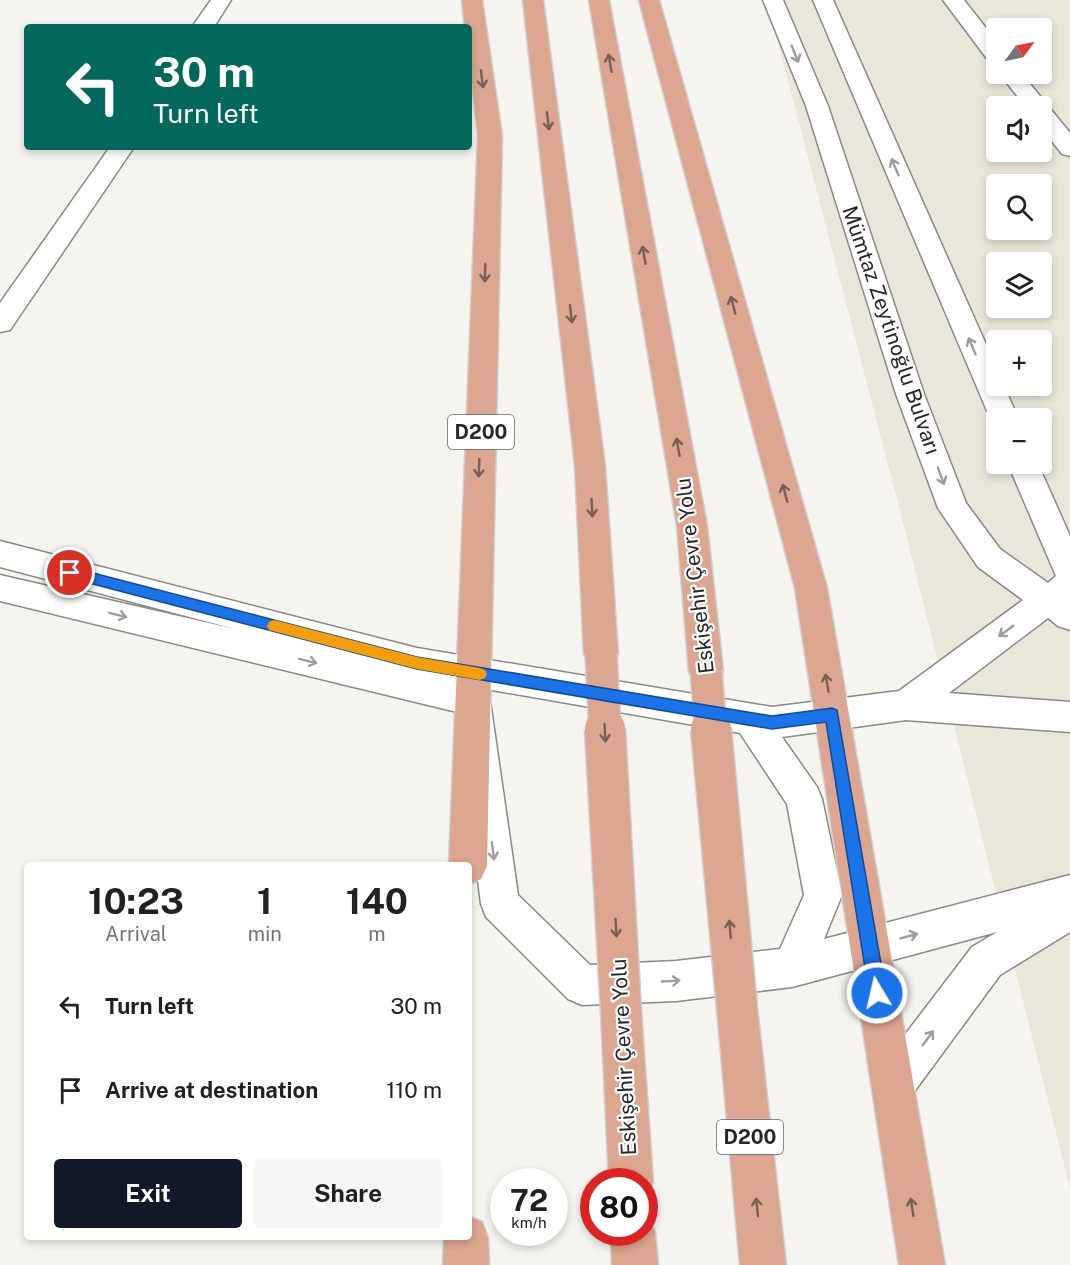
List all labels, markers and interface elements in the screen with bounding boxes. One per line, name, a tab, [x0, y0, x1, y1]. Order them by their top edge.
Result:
north arrow	[986, 18, 1052, 84]
map controls	[986, 18, 1052, 474]
one-way arrow	[790, 44, 801, 63]
text: 30 m	[153, 47, 255, 96]
icon: left	[54, 48, 132, 126]
one-way arrow	[604, 53, 615, 73]
one-way arrow	[477, 68, 488, 88]
button: sound	[986, 96, 1052, 162]
text: Turn left	[153, 97, 259, 129]
one-way arrow	[542, 110, 553, 130]
one-way arrow	[889, 158, 900, 176]
button: search	[986, 174, 1052, 240]
street label: Mümtaz Zeytinoğlu Bulvarı	[837, 202, 946, 457]
one-way arrow	[638, 245, 649, 265]
button: layers	[986, 252, 1052, 318]
one-way arrow	[480, 263, 491, 283]
one-way arrow	[727, 296, 738, 315]
one-way arrow	[566, 304, 577, 324]
button: +	[986, 330, 1052, 396]
one-way arrow	[966, 337, 977, 355]
button: −	[986, 408, 1052, 474]
road number: D200	[448, 415, 514, 449]
one-way arrow	[673, 437, 684, 457]
one-way arrow	[474, 458, 485, 478]
one-way arrow	[937, 467, 948, 485]
street label: Eskişehir Çevre Yolu	[670, 477, 719, 675]
one-way arrow	[778, 484, 790, 503]
one-way arrow	[587, 497, 598, 517]
pin	[44, 547, 95, 598]
icon: arrive	[53, 556, 86, 589]
one-way arrow	[109, 609, 128, 621]
one-way arrow	[998, 624, 1014, 637]
one-way arrow	[298, 655, 317, 667]
one-way arrow	[821, 674, 832, 694]
one-way arrow	[600, 723, 611, 743]
one-way arrow	[487, 841, 498, 860]
text: 10:23	[88, 880, 184, 922]
text: 1	[257, 880, 273, 922]
text: 140	[346, 880, 408, 922]
one-way arrow	[611, 917, 622, 937]
one-way arrow	[724, 919, 735, 939]
text: Arrival	[105, 922, 167, 946]
text: min	[248, 922, 282, 946]
text: m	[368, 922, 386, 946]
one-way arrow	[899, 930, 918, 942]
street label: Eskişehir Çevre Yolu	[606, 958, 641, 1156]
position arrow	[845, 961, 909, 1025]
one-way arrow	[660, 975, 680, 986]
icon: left	[54, 990, 87, 1023]
text: Turn left	[105, 993, 194, 1019]
text: 30 m	[390, 993, 442, 1019]
one-way arrow	[921, 1030, 934, 1046]
icon: arrive	[54, 1074, 87, 1107]
text: Arrive at destination	[105, 1077, 318, 1103]
text: 110 m	[386, 1077, 442, 1103]
road number: D200	[717, 1120, 783, 1154]
button: Exit	[54, 1159, 242, 1228]
button: Share	[254, 1159, 442, 1228]
speed limit sign: 80	[580, 1168, 658, 1246]
text: 72	[510, 1182, 548, 1218]
one-way arrow	[751, 1197, 762, 1217]
one-way arrow	[907, 1198, 918, 1218]
text: km/h	[511, 1214, 547, 1231]

